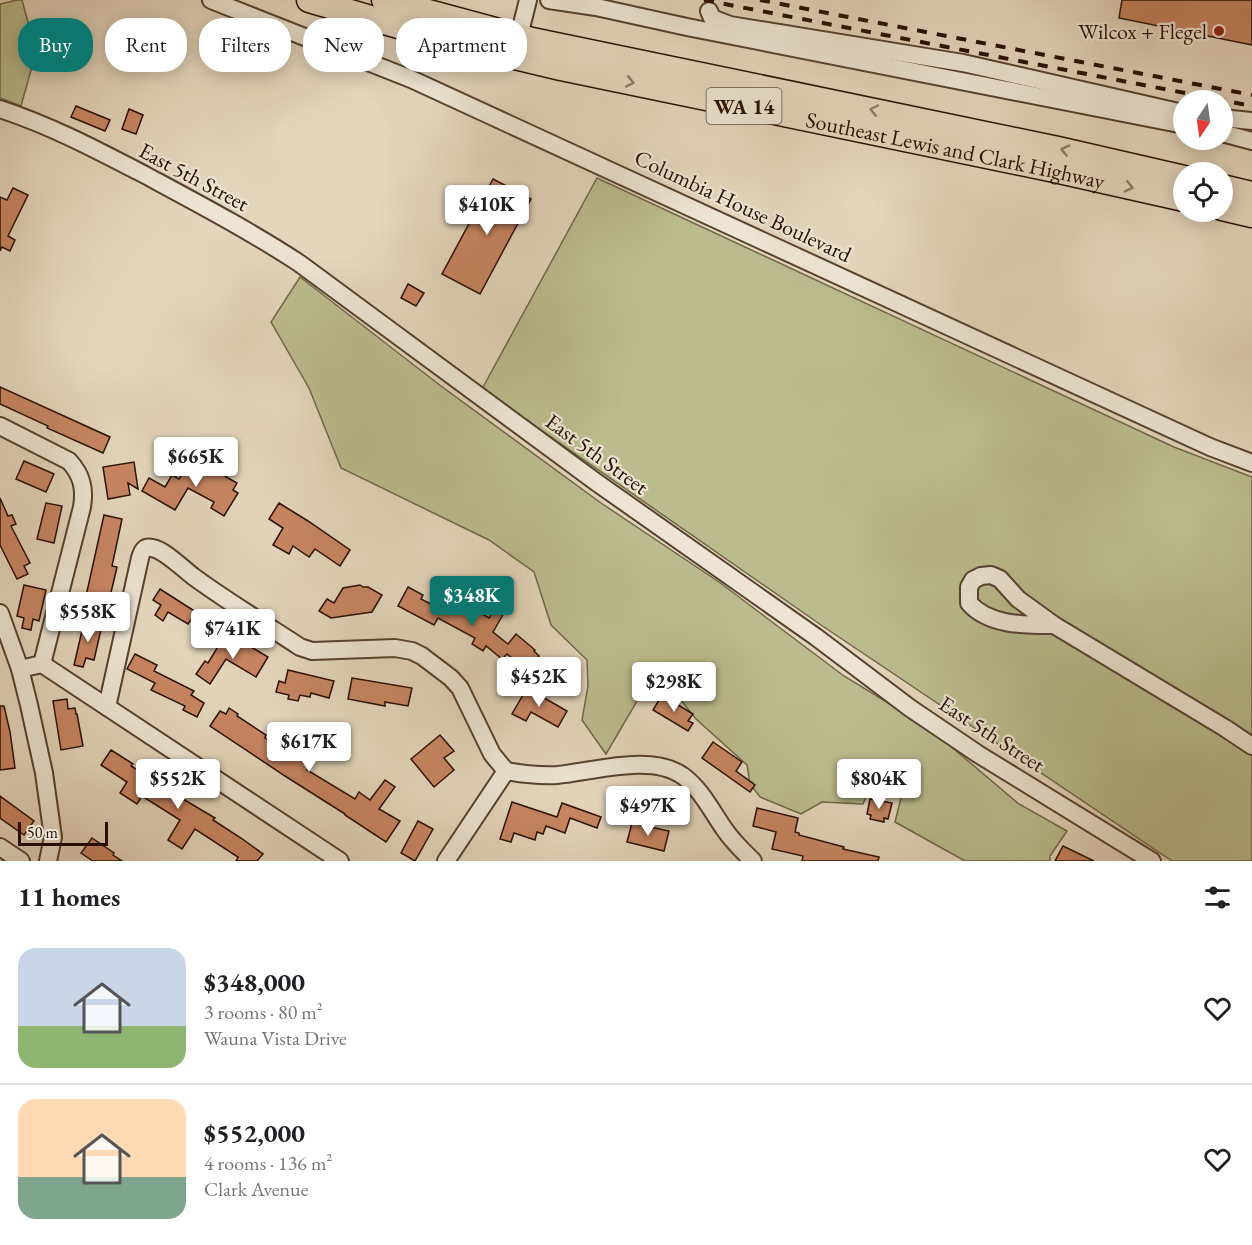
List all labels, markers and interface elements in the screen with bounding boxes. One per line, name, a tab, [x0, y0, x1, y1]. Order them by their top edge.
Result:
place label: Wilcox + Flegel	[1078, 17, 1207, 46]
chip: Buy	[18, 18, 93, 72]
chip: Rent	[105, 18, 187, 72]
chip: Filters	[199, 18, 291, 72]
chip: New	[303, 18, 384, 72]
chip: Apartment	[396, 18, 527, 72]
marker: Wilcox + Flegel	[1212, 24, 1226, 38]
one-way arrow	[624, 75, 634, 88]
road number: WA 14	[706, 88, 782, 124]
north arrow	[1173, 90, 1233, 150]
map controls	[1173, 90, 1233, 222]
street label: Southeast Lewis and Clark Highway	[804, 104, 1108, 195]
one-way arrow	[870, 105, 880, 118]
street label: East 5th Street	[134, 136, 254, 218]
street label: Columbia House Boulevard	[630, 143, 857, 269]
one-way arrow	[1060, 145, 1070, 158]
button: locate	[1173, 162, 1233, 222]
one-way arrow	[1123, 179, 1133, 192]
pin: $410K	[445, 185, 529, 236]
text: $410K	[459, 191, 515, 217]
street label: East 5th Street	[540, 407, 654, 501]
pin: $665K	[154, 437, 238, 488]
text: $665K	[168, 443, 224, 469]
pin: $348K	[430, 576, 514, 627]
text: $348K	[444, 582, 500, 608]
pin: $558K	[46, 592, 130, 643]
text: $558K	[60, 598, 116, 624]
pin: $741K	[191, 609, 275, 660]
text: $741K	[205, 615, 261, 641]
pin: $452K	[497, 657, 581, 708]
pin: $298K	[632, 662, 716, 713]
text: $452K	[511, 663, 567, 689]
text: $298K	[646, 668, 702, 694]
street label: East 5th Street	[934, 689, 1051, 779]
pin: $617K	[267, 722, 351, 773]
text: $617K	[281, 728, 337, 754]
pin: $552K	[136, 759, 220, 810]
pin: $804K	[837, 759, 921, 810]
text: $552K	[150, 765, 206, 791]
text: $804K	[851, 765, 907, 791]
pin: $497K	[606, 786, 690, 837]
text: $497K	[620, 792, 676, 818]
scale bar	[18, 819, 108, 846]
text: 50 m	[27, 822, 58, 843]
text: 11 homes	[18, 880, 120, 914]
icon: filters	[1201, 881, 1234, 914]
text: $348,000	[204, 965, 305, 999]
icon: home	[66, 972, 138, 1044]
icon: heart	[1201, 992, 1234, 1025]
text: 3 rooms · 80 m²	[204, 999, 323, 1025]
text: Wauna Vista Drive	[204, 1025, 347, 1051]
text: $552,000	[204, 1116, 305, 1150]
icon: home	[66, 1123, 138, 1195]
icon: heart	[1201, 1143, 1234, 1176]
text: 4 rooms · 136 m²	[204, 1150, 332, 1176]
text: Clark Avenue	[204, 1176, 308, 1202]

